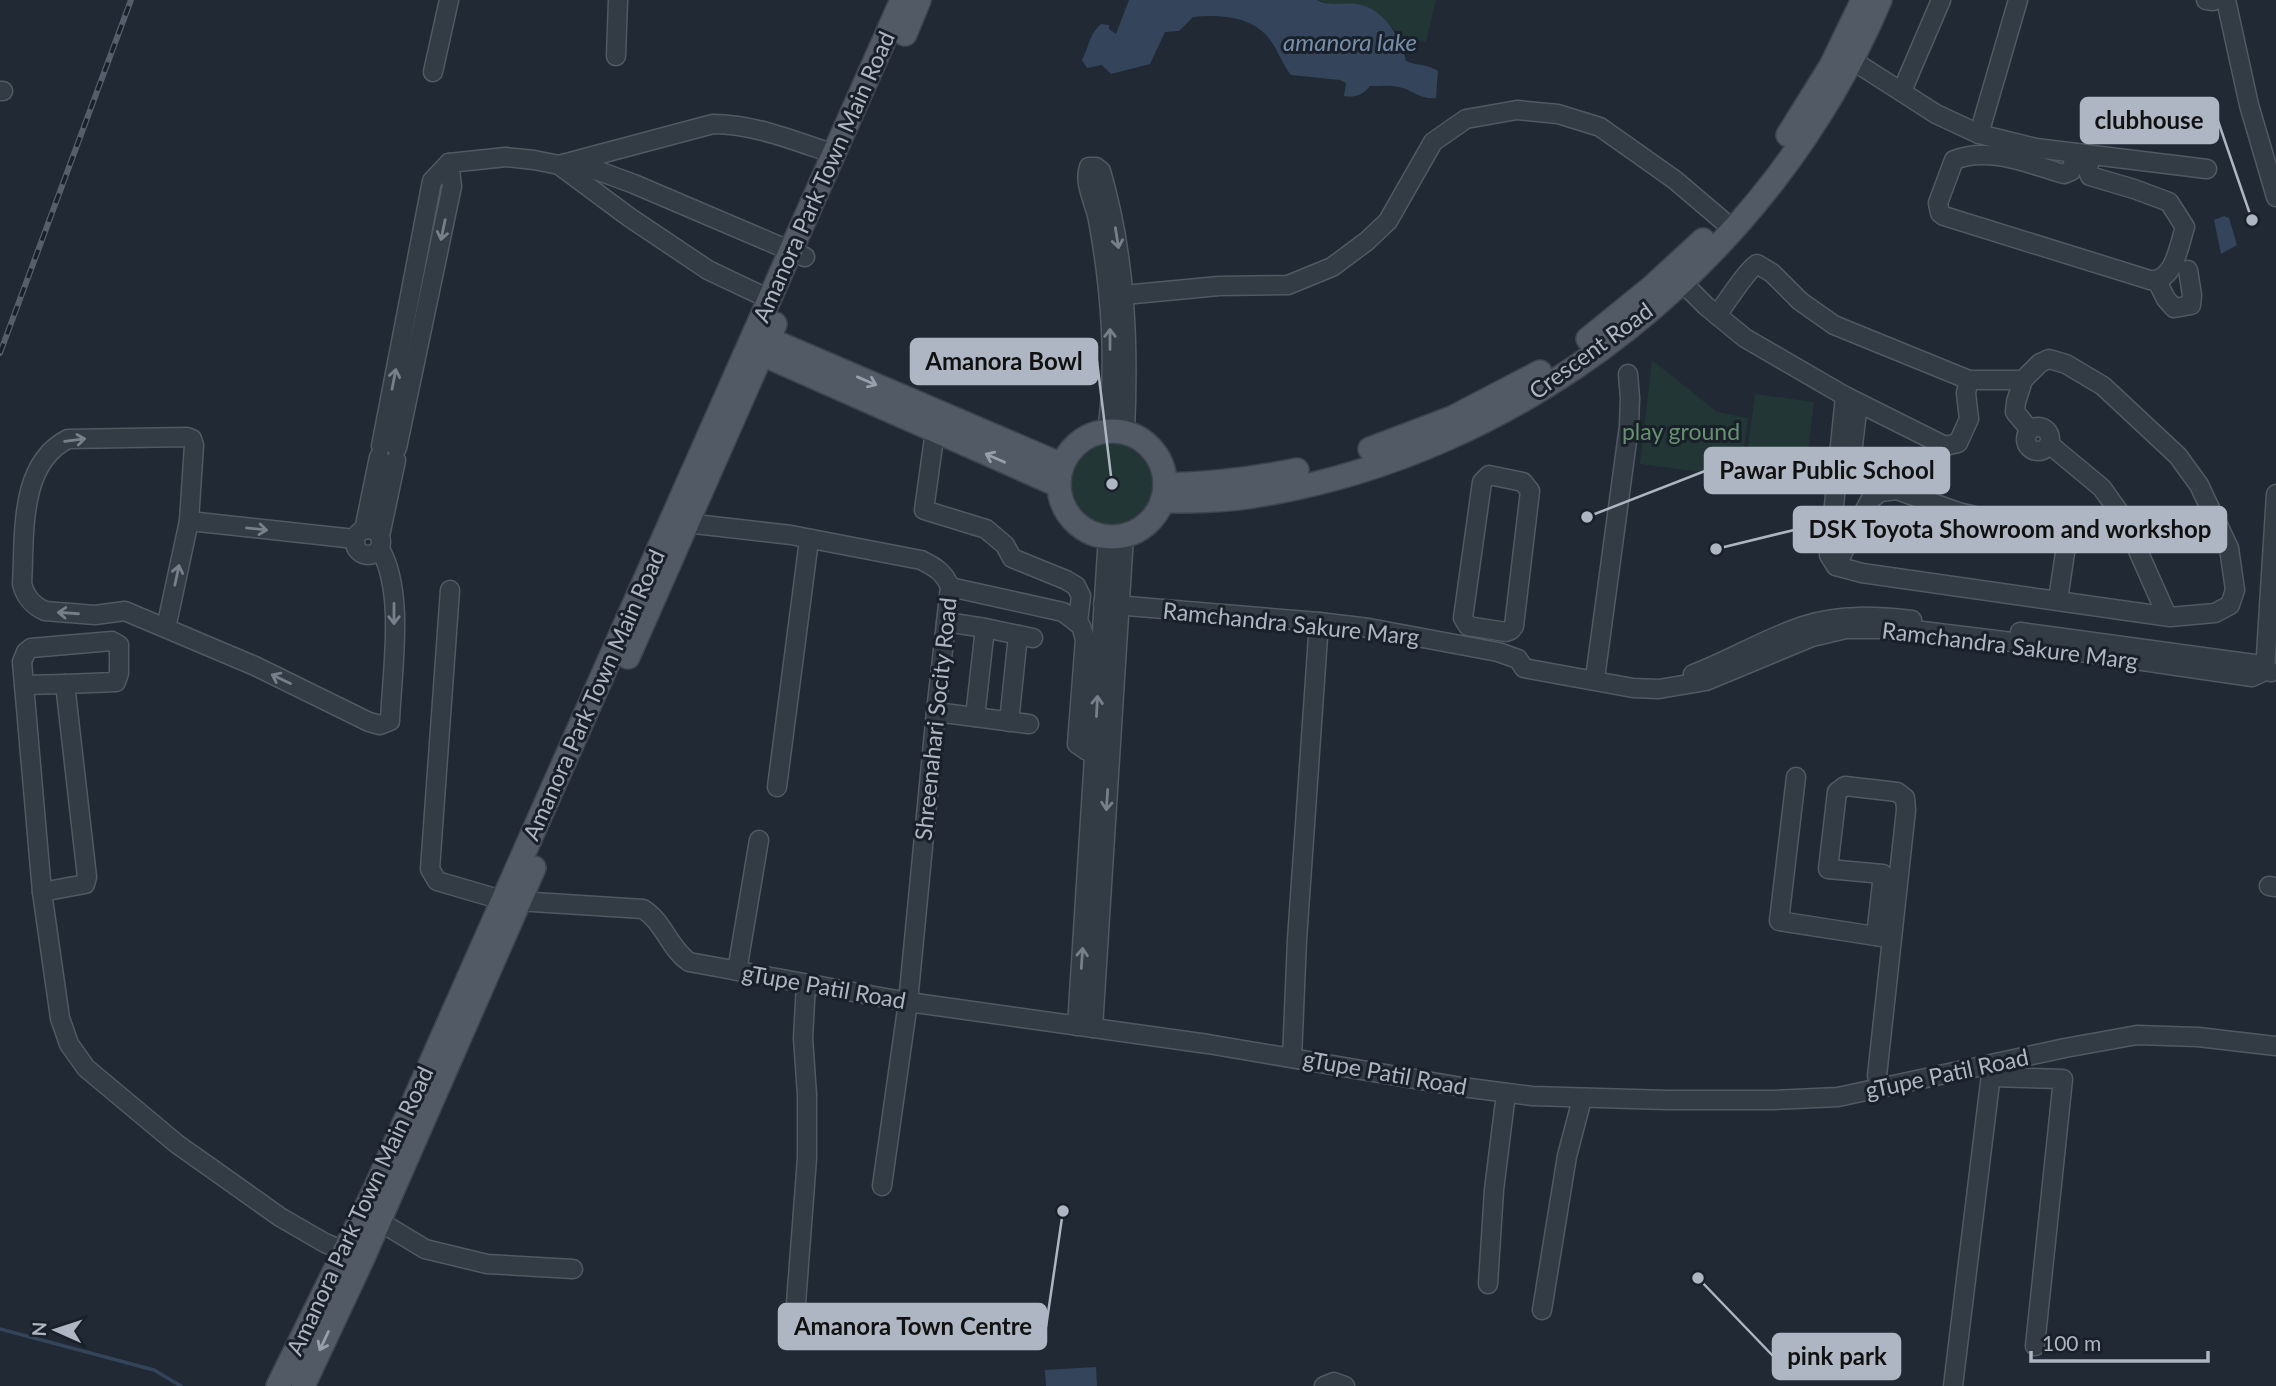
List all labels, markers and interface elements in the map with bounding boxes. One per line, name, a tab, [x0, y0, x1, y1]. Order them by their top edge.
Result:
street label: Amanora Park Town Main Road	[746, 27, 900, 326]
water label: amanora lake	[1283, 27, 1417, 56]
callout: clubhouse	[2081, 98, 2218, 143]
text: clubhouse	[2095, 105, 2204, 134]
one-way arrow	[435, 218, 449, 241]
one-way arrow	[1111, 226, 1124, 249]
street label: Crescent Road	[1523, 296, 1658, 404]
one-way arrow	[1103, 328, 1117, 351]
callout: Amanora Bowl	[911, 339, 1097, 384]
text: Amanora Bowl	[924, 346, 1083, 375]
one-way arrow	[387, 368, 401, 391]
one-way arrow	[856, 375, 877, 388]
park label: play ground	[1622, 417, 1740, 445]
one-way arrow	[63, 433, 86, 446]
callout: Pawar Public School	[1705, 448, 1949, 493]
one-way arrow	[985, 451, 1006, 464]
text: Pawar Public School	[1719, 455, 1935, 484]
callout: DSK Toyota Showroom and workshop	[1794, 507, 2226, 552]
text: DSK Toyota Showroom and workshop	[1809, 514, 2211, 543]
one-way arrow	[245, 522, 267, 535]
street label: Amanora Park Town Main Road	[516, 545, 670, 844]
one-way arrow	[171, 564, 185, 587]
street label: Shreenahari Socity Road	[908, 596, 962, 842]
street label: Ramchandra Sakure Marg	[1161, 596, 1421, 650]
one-way arrow	[387, 602, 401, 625]
one-way arrow	[57, 606, 79, 619]
street label: Ramchandra Sakure Marg	[1881, 615, 2140, 675]
one-way arrow	[271, 671, 292, 685]
one-way arrow	[1091, 695, 1104, 718]
one-way arrow	[1100, 788, 1113, 811]
one-way arrow	[1075, 946, 1088, 969]
street label: gTupe Patil Road	[740, 958, 908, 1014]
street label: gTupe Patil Road	[1863, 1042, 2031, 1104]
street label: gTupe Patil Road	[1301, 1044, 1469, 1100]
street label: Amanora Park Town Main Road	[280, 1062, 438, 1359]
north arrow	[21, 1295, 91, 1365]
callout: Amanora Town Centre	[779, 1304, 1046, 1349]
text: Amanora Town Centre	[793, 1311, 1032, 1340]
scale bar	[2031, 1320, 2208, 1364]
text: N	[27, 1321, 50, 1337]
one-way arrow	[317, 1330, 330, 1351]
text: 100 m	[2042, 1330, 2101, 1355]
callout: pink park	[1773, 1334, 1900, 1379]
text: pink park	[1787, 1341, 1887, 1370]

